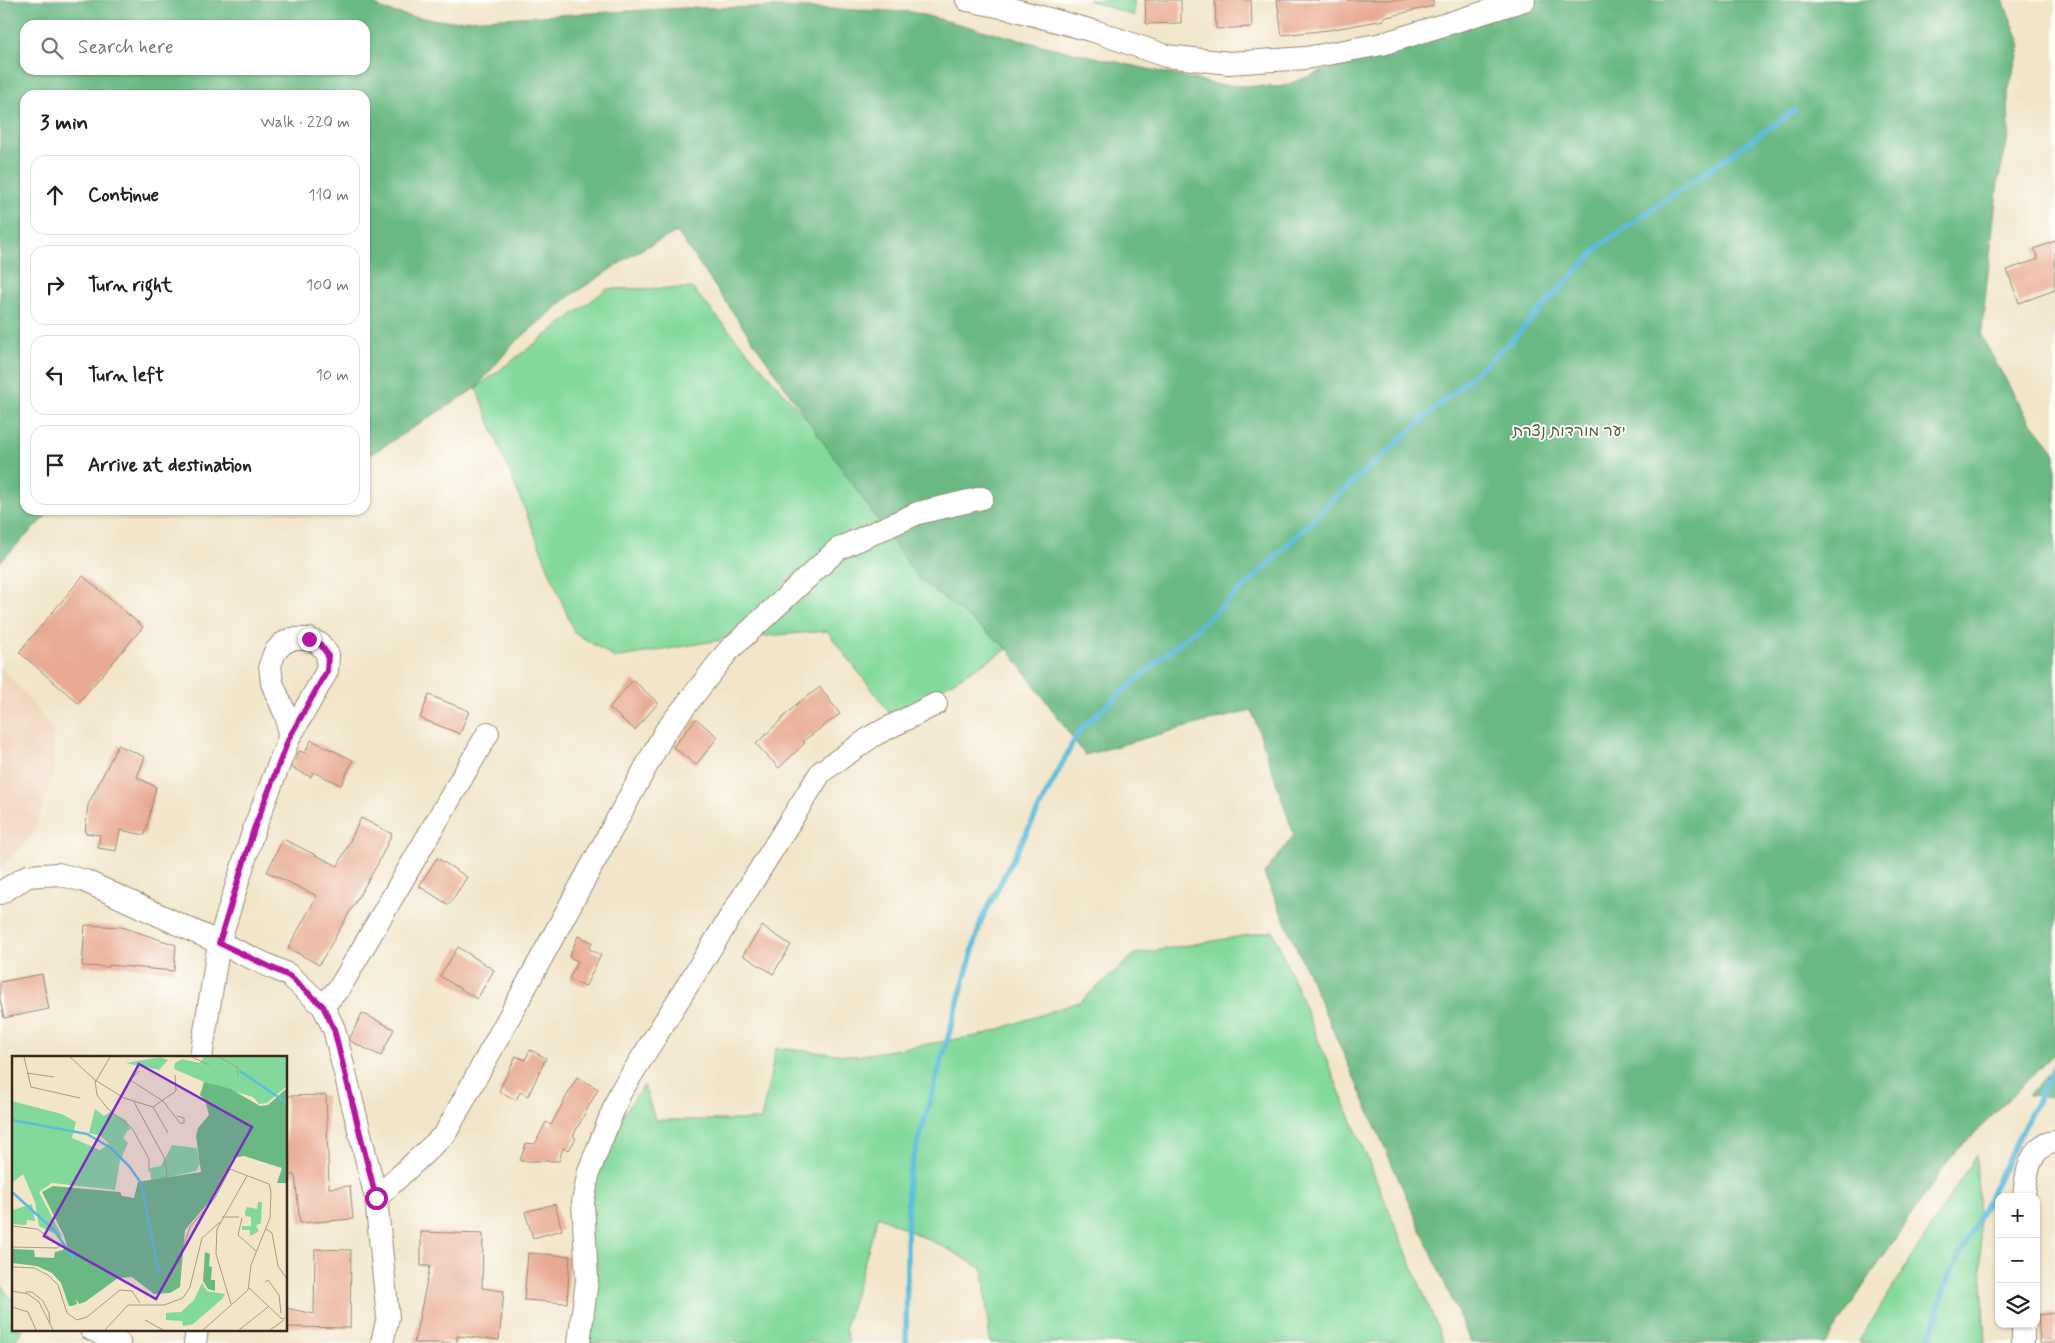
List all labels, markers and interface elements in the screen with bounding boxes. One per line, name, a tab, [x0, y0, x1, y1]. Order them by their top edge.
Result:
search box	[20, 20, 370, 75]
icon: search	[38, 34, 66, 62]
text: Search here	[78, 35, 174, 60]
text: 3 min	[40, 109, 88, 137]
text: Walk · 220 m	[260, 112, 350, 133]
icon: ahead	[41, 181, 69, 209]
text: Continue	[88, 183, 159, 208]
text: 110 m	[308, 185, 349, 206]
icon: right	[41, 271, 69, 299]
text: Turn right	[88, 273, 172, 298]
text: 100 m	[306, 275, 349, 296]
icon: left	[41, 361, 69, 389]
text: Turn left	[88, 363, 164, 388]
text: 10 m	[316, 365, 349, 386]
park label: יער מורדות נצרת	[1511, 421, 1626, 442]
icon: arrive	[41, 451, 69, 479]
text: Arrive at destination	[88, 453, 252, 478]
route end	[298, 628, 321, 651]
inset map	[12, 1056, 288, 1330]
route start	[365, 1187, 388, 1210]
map controls	[1995, 1193, 2040, 1328]
button: +	[1995, 1193, 2040, 1238]
button: −	[1995, 1238, 2040, 1283]
button: layers	[1995, 1283, 2040, 1328]

